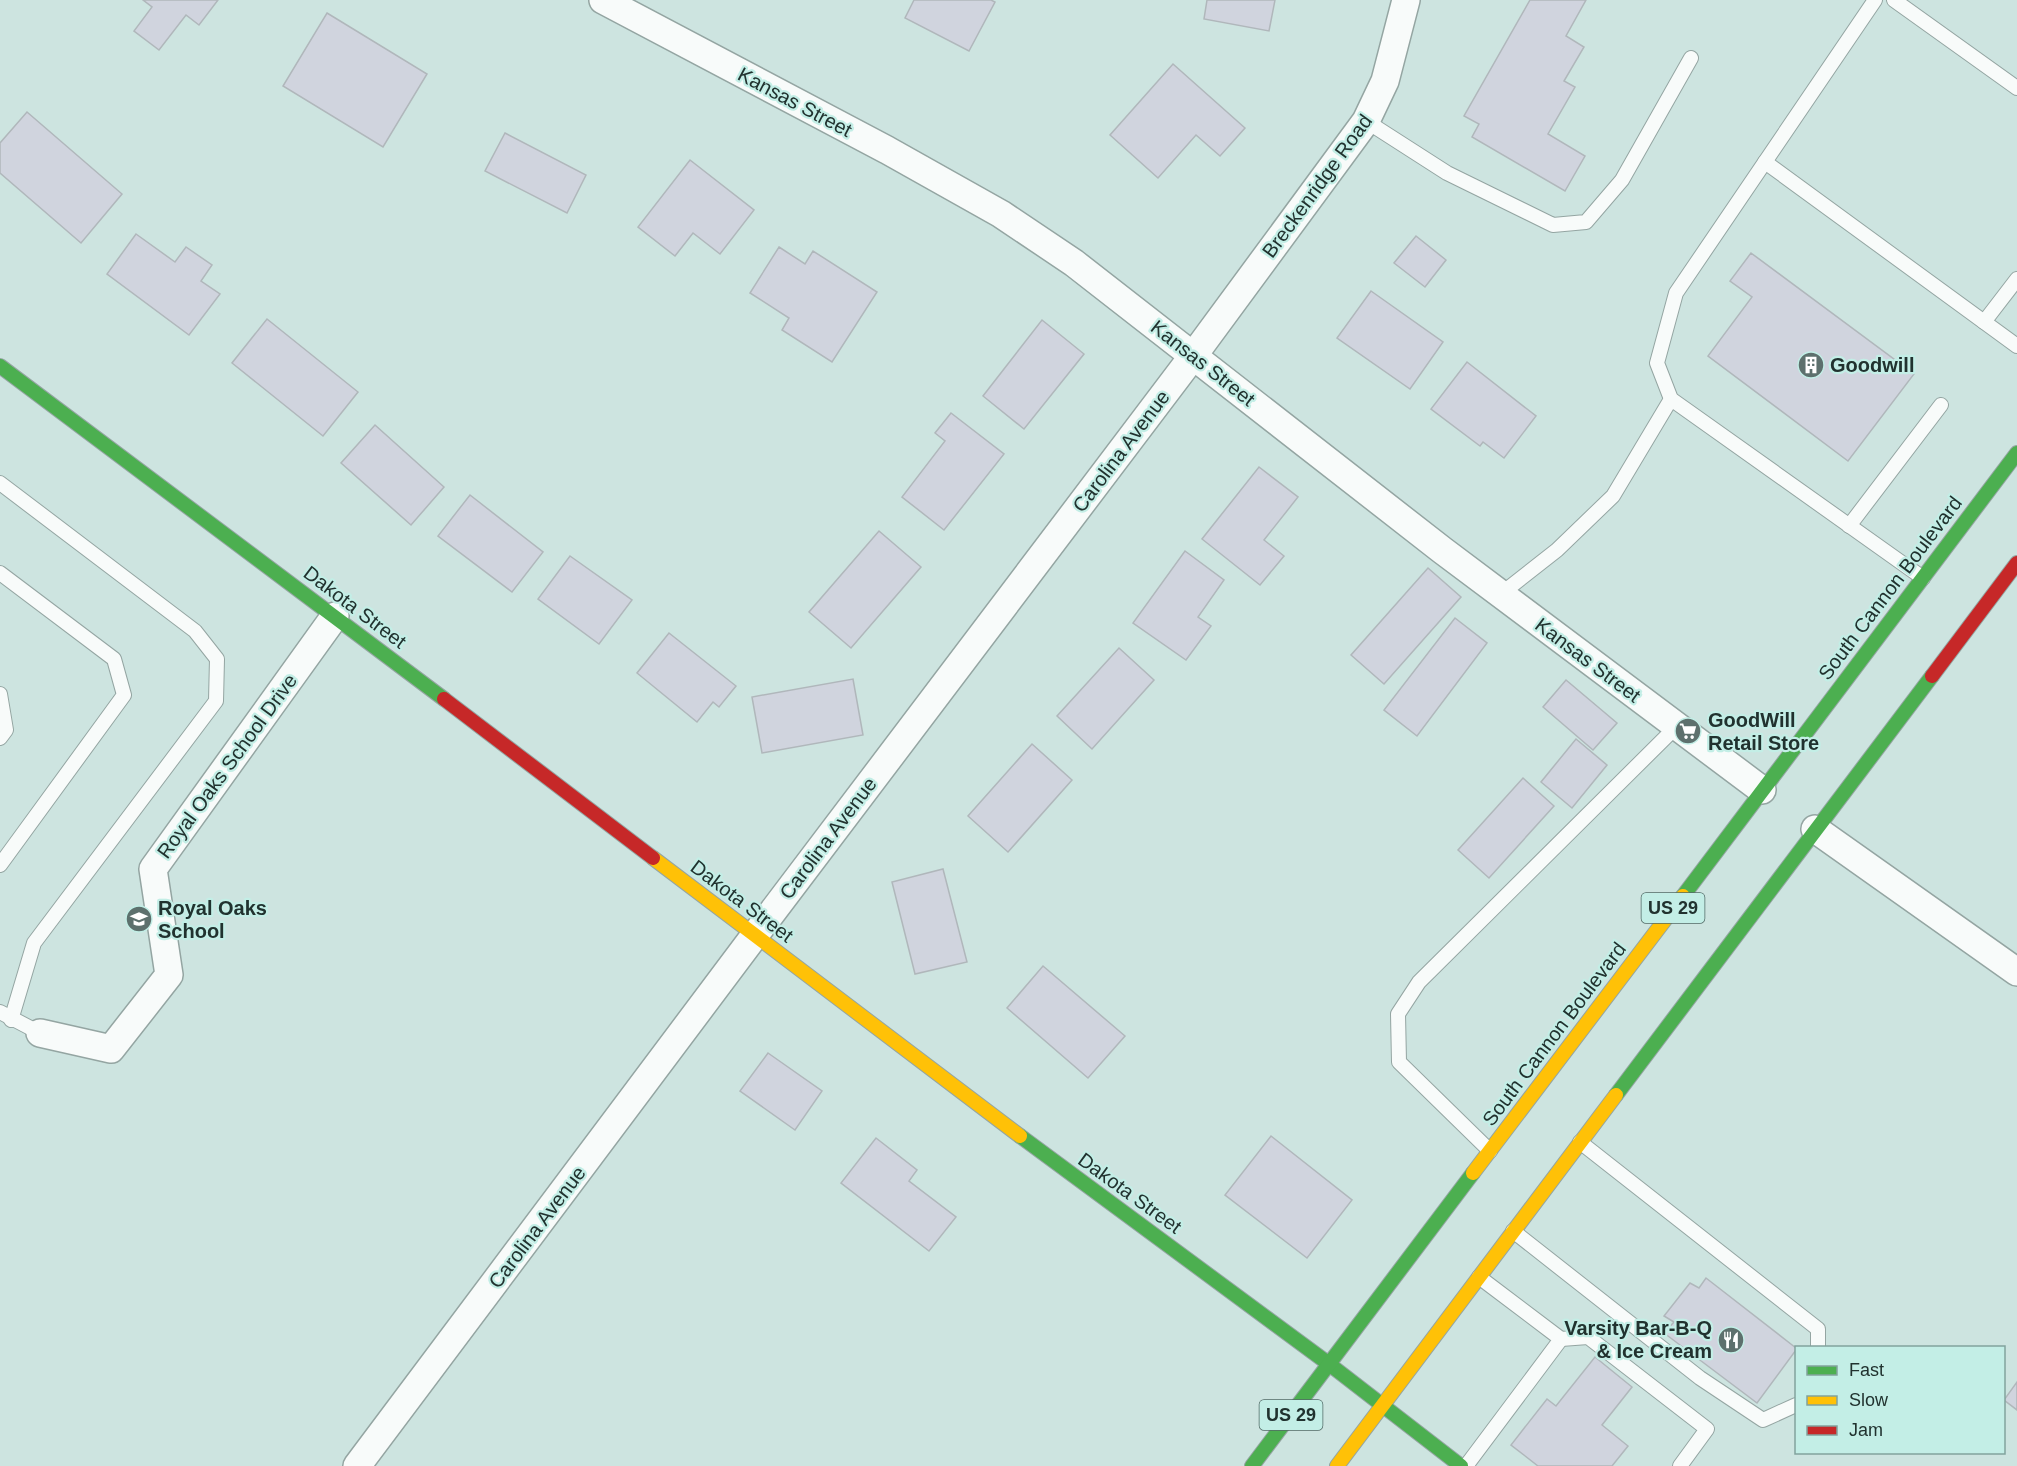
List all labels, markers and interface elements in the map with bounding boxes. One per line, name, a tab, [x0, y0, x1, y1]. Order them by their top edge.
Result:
street label: Kansas Street	[734, 63, 856, 141]
street label: Breckenridge Road	[1258, 110, 1376, 262]
street label: Kansas Street	[1147, 316, 1260, 411]
building icon: Goodwill	[1796, 350, 1826, 380]
place label: Goodwill	[1830, 354, 1914, 376]
street label: Carolina Avenue	[1068, 386, 1174, 516]
street label: South Cannon Boulevard	[1814, 492, 1966, 684]
street label: Dakota Street	[300, 561, 411, 653]
street label: Kansas Street	[1531, 613, 1645, 707]
street label: Royal Oaks School Drive	[153, 670, 301, 862]
place label: GoodWill Retail Store	[1708, 709, 1819, 754]
supermarket icon: GoodWill Retail Store	[1673, 716, 1703, 746]
street label: Carolina Avenue	[775, 773, 881, 903]
street label: Dakota Street	[687, 855, 798, 947]
road number: US 29	[1642, 893, 1704, 923]
place label: Royal Oaks School	[158, 897, 267, 942]
school or university icon: Royal Oaks School	[124, 904, 154, 934]
street label: South Cannon Boulevard	[1478, 938, 1630, 1130]
street label: Dakota Street	[1074, 1148, 1186, 1238]
street label: Carolina Avenue	[484, 1162, 590, 1292]
place label: Varsity Bar-B-Q & Ice Cream	[1564, 1317, 1712, 1362]
restaurant icon: Varsity Bar-B-Q & Ice Cream	[1716, 1325, 1746, 1355]
legend	[1795, 1346, 2005, 1454]
text: Fast	[1849, 1360, 1884, 1380]
text: Slow	[1849, 1390, 1889, 1410]
road number: US 29	[1260, 1400, 1322, 1430]
text: Jam	[1849, 1420, 1883, 1440]

